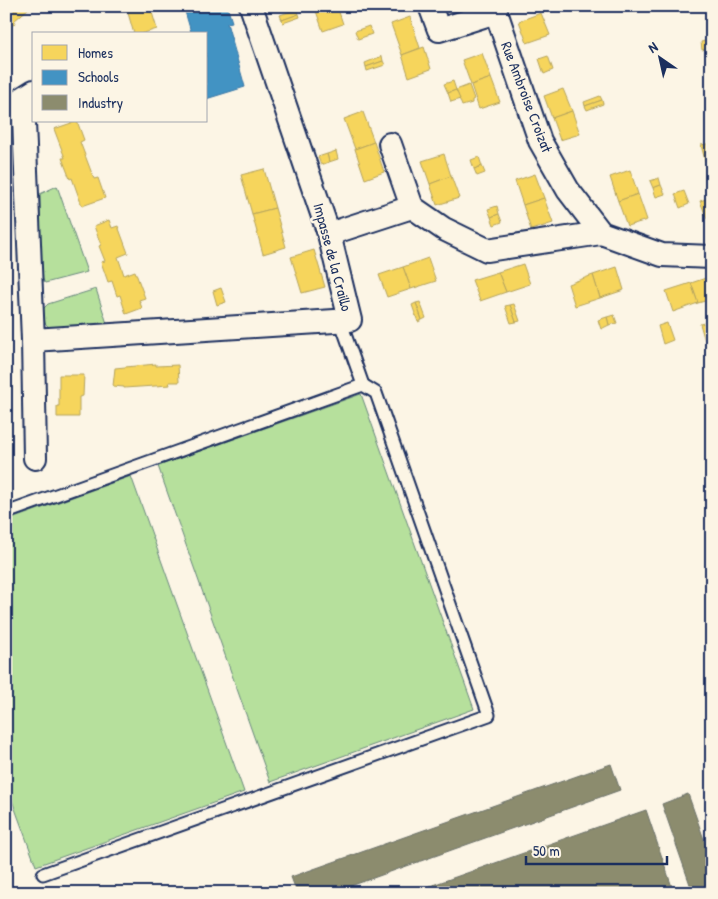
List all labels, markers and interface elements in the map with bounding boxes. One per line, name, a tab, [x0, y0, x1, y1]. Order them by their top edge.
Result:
legend	[32, 32, 208, 122]
north arrow	[636, 32, 686, 82]
text: N	[644, 37, 661, 57]
street label: Rue Ambroise Croizat	[496, 39, 558, 156]
text: Homes	[78, 42, 113, 63]
text: Schools	[78, 66, 119, 87]
text: Industry	[78, 92, 123, 113]
street label: Impasse de la Craillo	[308, 201, 358, 313]
scale bar	[526, 834, 667, 866]
text: 50 m	[533, 840, 560, 861]

